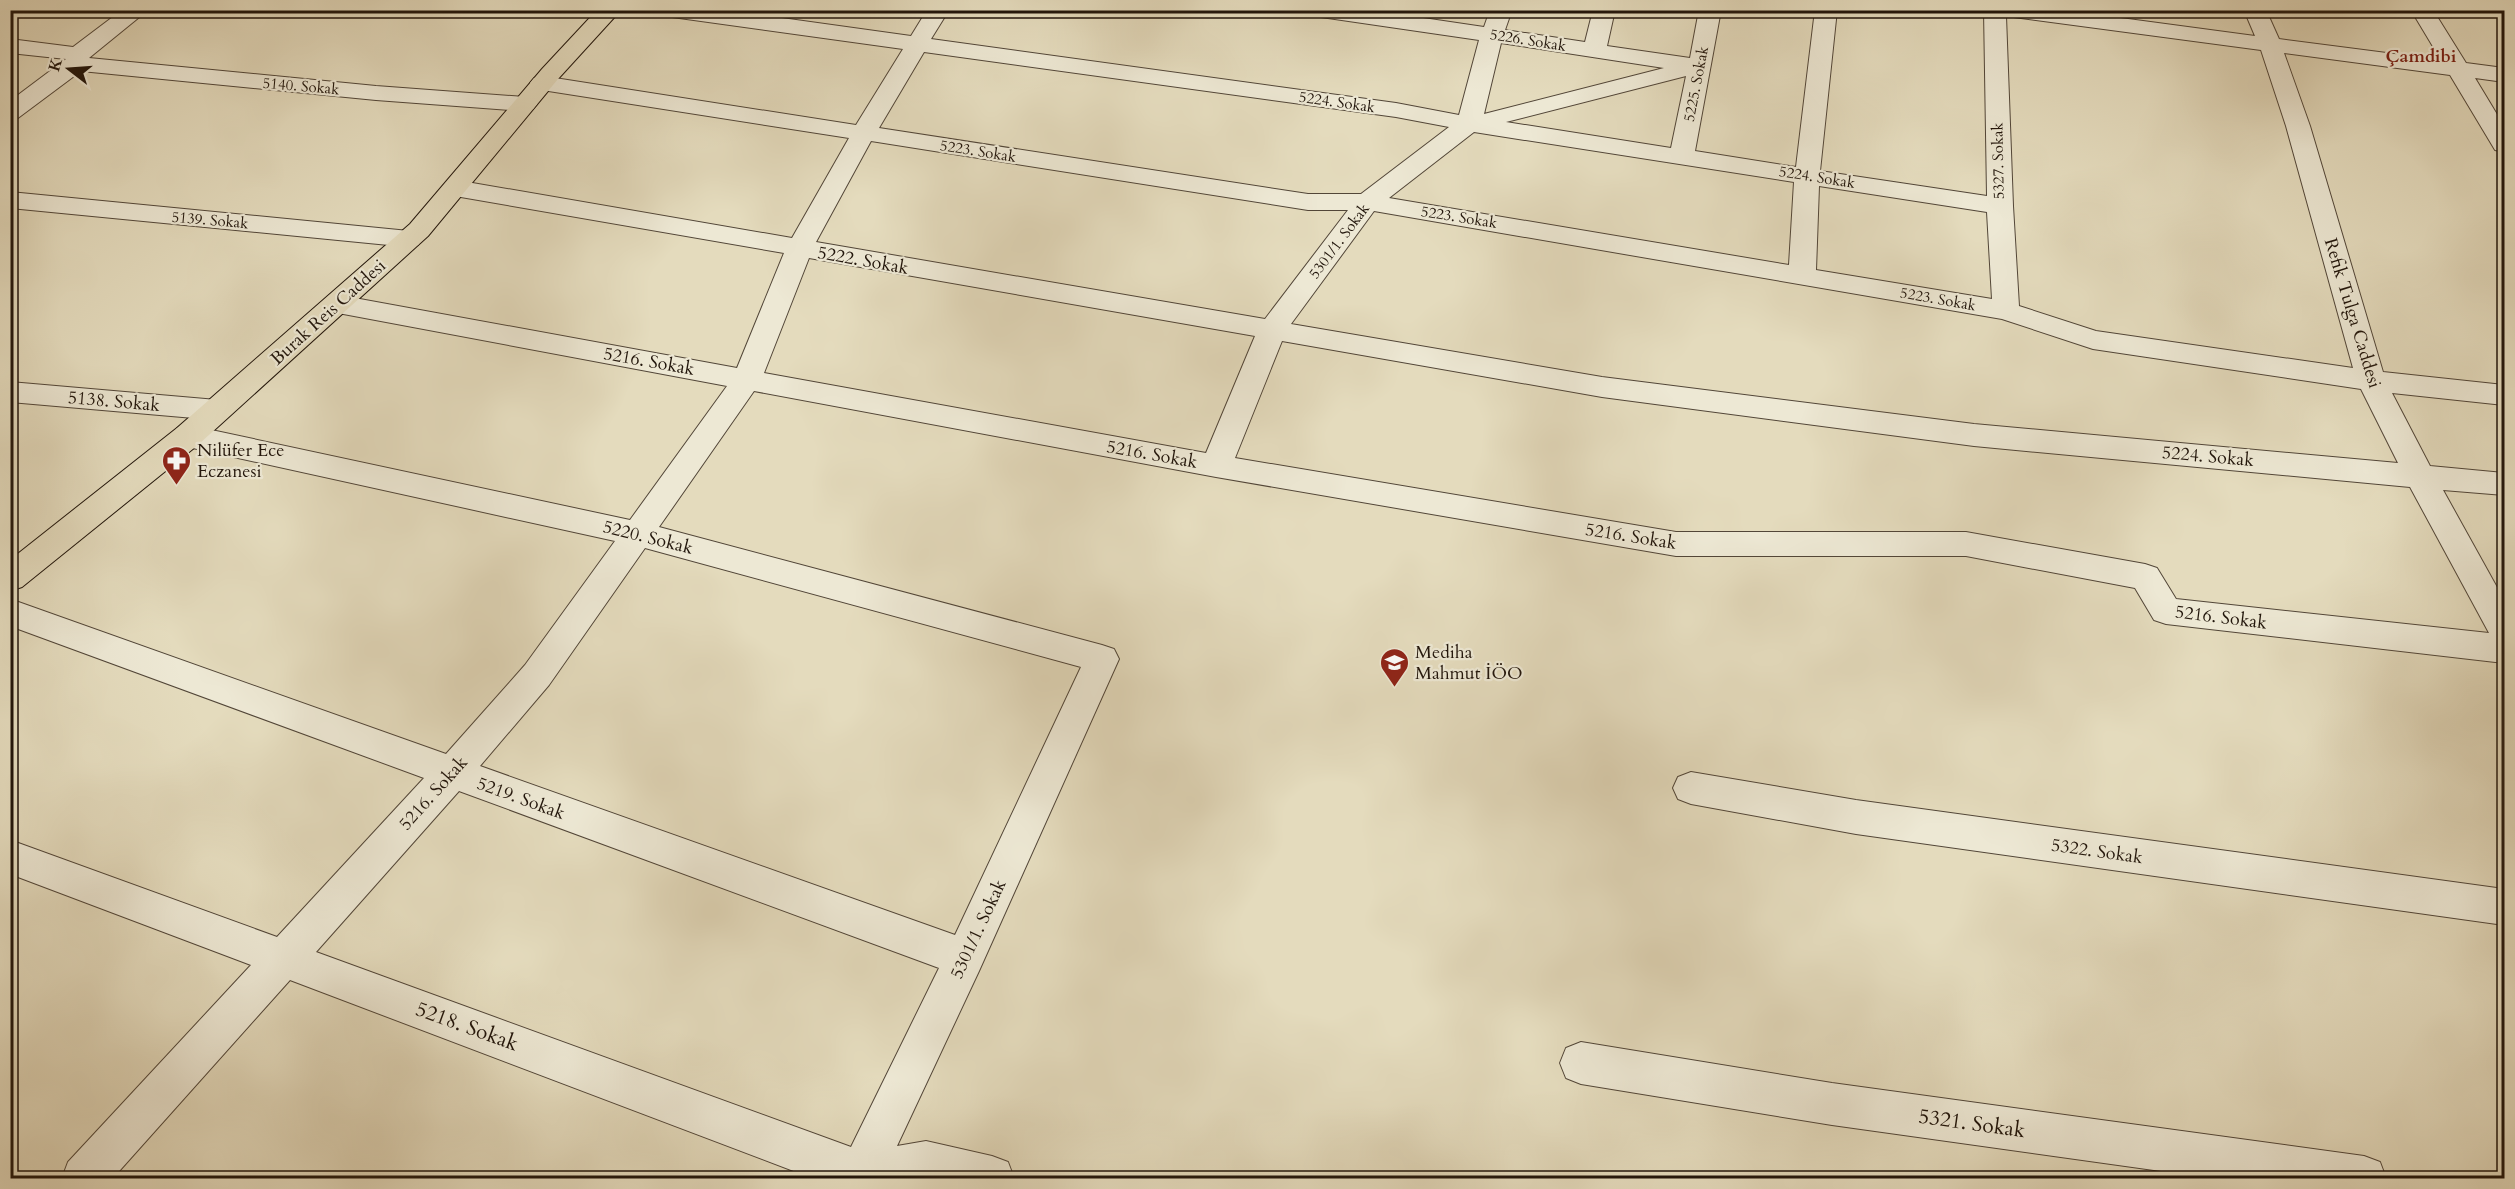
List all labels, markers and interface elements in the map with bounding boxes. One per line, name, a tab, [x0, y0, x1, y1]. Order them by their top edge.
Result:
street label: 5226. Sokak	[1489, 24, 1567, 56]
north arrow	[39, 39, 99, 99]
street label: 5225. Sokak	[1679, 44, 1713, 124]
district label: Çamdibi	[2386, 44, 2457, 69]
text: K	[43, 55, 68, 74]
street label: 5140. Sokak	[262, 73, 340, 99]
street label: 5224. Sokak	[1298, 87, 1376, 117]
street label: 5327. Sokak	[1987, 122, 2009, 200]
street label: 5223. Sokak	[939, 135, 1017, 167]
street label: 5224. Sokak	[1778, 161, 1856, 193]
street label: 5301/1. Sokak	[1304, 199, 1374, 283]
street label: 5223. Sokak	[1420, 201, 1498, 233]
street label: 5139. Sokak	[171, 207, 249, 233]
street label: Refik Tulga Caddesi	[2318, 235, 2387, 391]
street label: 5222. Sokak	[815, 240, 911, 281]
street label: Burak Reis Caddesi	[265, 254, 391, 371]
street label: 5223. Sokak	[1898, 282, 1978, 316]
street label: 5216. Sokak	[601, 341, 697, 382]
street label: 5138. Sokak	[67, 385, 161, 418]
street label: 5216. Sokak	[1104, 434, 1200, 475]
place label: Nilüfer Ece Eczanesi	[197, 438, 284, 484]
street label: 5224. Sokak	[2161, 440, 2255, 473]
pharmacy icon: Nilüfer Ece Eczanesi	[160, 444, 192, 486]
street label: 5220. Sokak	[600, 514, 696, 561]
street label: 5216. Sokak	[1583, 517, 1679, 556]
street label: 5216. Sokak	[2174, 599, 2269, 636]
place label: Mediha Mahmut İÖO	[1415, 640, 1523, 686]
school or university icon: Mediha Mahmut İÖO	[1378, 646, 1410, 688]
street label: 5216. Sokak	[393, 750, 474, 836]
street label: 5219. Sokak	[473, 771, 569, 826]
street label: 5322. Sokak	[2050, 833, 2145, 870]
street label: 5301/1. Sokak	[944, 875, 1013, 983]
street label: 5218. Sokak	[411, 994, 523, 1059]
street label: 5321. Sokak	[1917, 1102, 2028, 1145]

